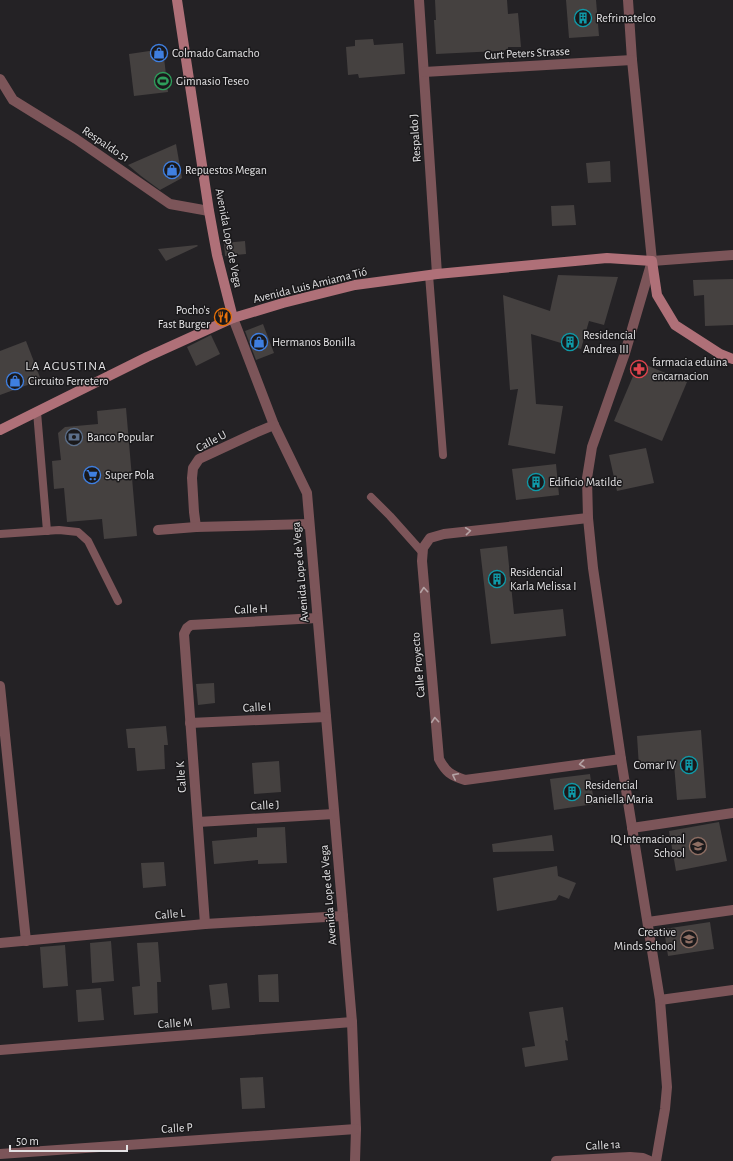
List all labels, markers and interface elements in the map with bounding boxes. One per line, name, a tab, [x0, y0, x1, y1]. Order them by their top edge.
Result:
building icon: Refrimatelco	[573, 8, 593, 28]
place label: Refrimatelco	[596, 12, 656, 24]
shop icon: Colmado Camacho	[149, 43, 169, 63]
street label: Curt Peters Strasse	[484, 45, 570, 61]
place label: Colmado Camacho	[172, 47, 260, 59]
sports icon: Gimnasio Teseo	[153, 71, 173, 91]
place label: Gimnasio Teseo	[176, 75, 249, 87]
street label: Respaldo J	[407, 113, 423, 163]
street label: Respaldo 51	[80, 124, 132, 164]
shop icon: Repuestos Megan	[162, 160, 182, 180]
place label: Repuestos Megan	[185, 164, 267, 176]
street label: Avenida Lope de Vega	[213, 187, 245, 289]
street label: Avenida Luis Amiama Tió	[252, 265, 368, 305]
place label: Pocho's Fast Burger	[158, 304, 210, 330]
restaurant icon: Pocho's Fast Burger	[213, 307, 233, 327]
place label: Residencial Andrea III	[583, 329, 636, 355]
shop icon: Hermanos Bonilla	[249, 332, 269, 352]
building icon: Residencial Andrea III	[560, 332, 580, 352]
place label: Hermanos Bonilla	[272, 336, 356, 348]
place label: farmacia eduina encarnacion	[652, 356, 728, 382]
pharmacy icon: farmacia eduina encarnacion	[629, 359, 649, 379]
district label: LA AGUSTINA	[25, 360, 107, 373]
shop icon: Circuito Ferretero	[5, 371, 25, 391]
place label: Circuito Ferretero	[28, 375, 109, 387]
bank icon: Banco Popular	[64, 427, 84, 447]
street label: Calle U	[194, 428, 228, 454]
place label: Banco Popular	[87, 431, 154, 443]
supermarket icon: Super Pola	[82, 465, 102, 485]
place label: Super Pola	[105, 469, 155, 481]
building icon: Edificio Matilde	[526, 472, 546, 492]
place label: Edificio Matilde	[549, 476, 622, 488]
street label: Avenida Lope de Vega	[290, 521, 310, 623]
one-way arrow	[465, 527, 471, 536]
place label: Residencial Karla Melissa I	[510, 566, 577, 592]
building icon: Residencial Karla Melissa I	[487, 569, 507, 589]
one-way arrow	[420, 587, 429, 593]
street label: Calle H	[234, 602, 268, 616]
street label: Calle Proyecto	[409, 632, 428, 698]
street label: Calle I	[242, 700, 272, 714]
one-way arrow	[431, 717, 440, 723]
building icon: Comar IV	[679, 755, 699, 775]
place label: Comar IV	[634, 759, 676, 771]
street label: Calle K	[174, 760, 188, 793]
one-way arrow	[579, 760, 585, 769]
one-way arrow	[451, 773, 459, 781]
place label: Residencial Daniella Maria	[585, 779, 654, 805]
building icon: Residencial Daniella Maria	[562, 782, 582, 802]
street label: Calle J	[250, 798, 280, 812]
place label: IQ Internacional School	[610, 833, 685, 859]
school or university icon: IQ Internacional School	[688, 836, 708, 856]
street label: Avenida Lope de Vega	[318, 844, 338, 946]
street label: Calle L	[154, 907, 186, 921]
place label: Creative Minds School	[614, 926, 676, 952]
school or university icon: Creative Minds School	[679, 929, 699, 949]
street label: Calle M	[157, 1016, 193, 1030]
street label: Calle P	[161, 1121, 193, 1135]
scale bar	[10, 1127, 127, 1153]
text: 50 m	[16, 1135, 39, 1147]
street label: Calle 1a	[585, 1138, 621, 1152]

